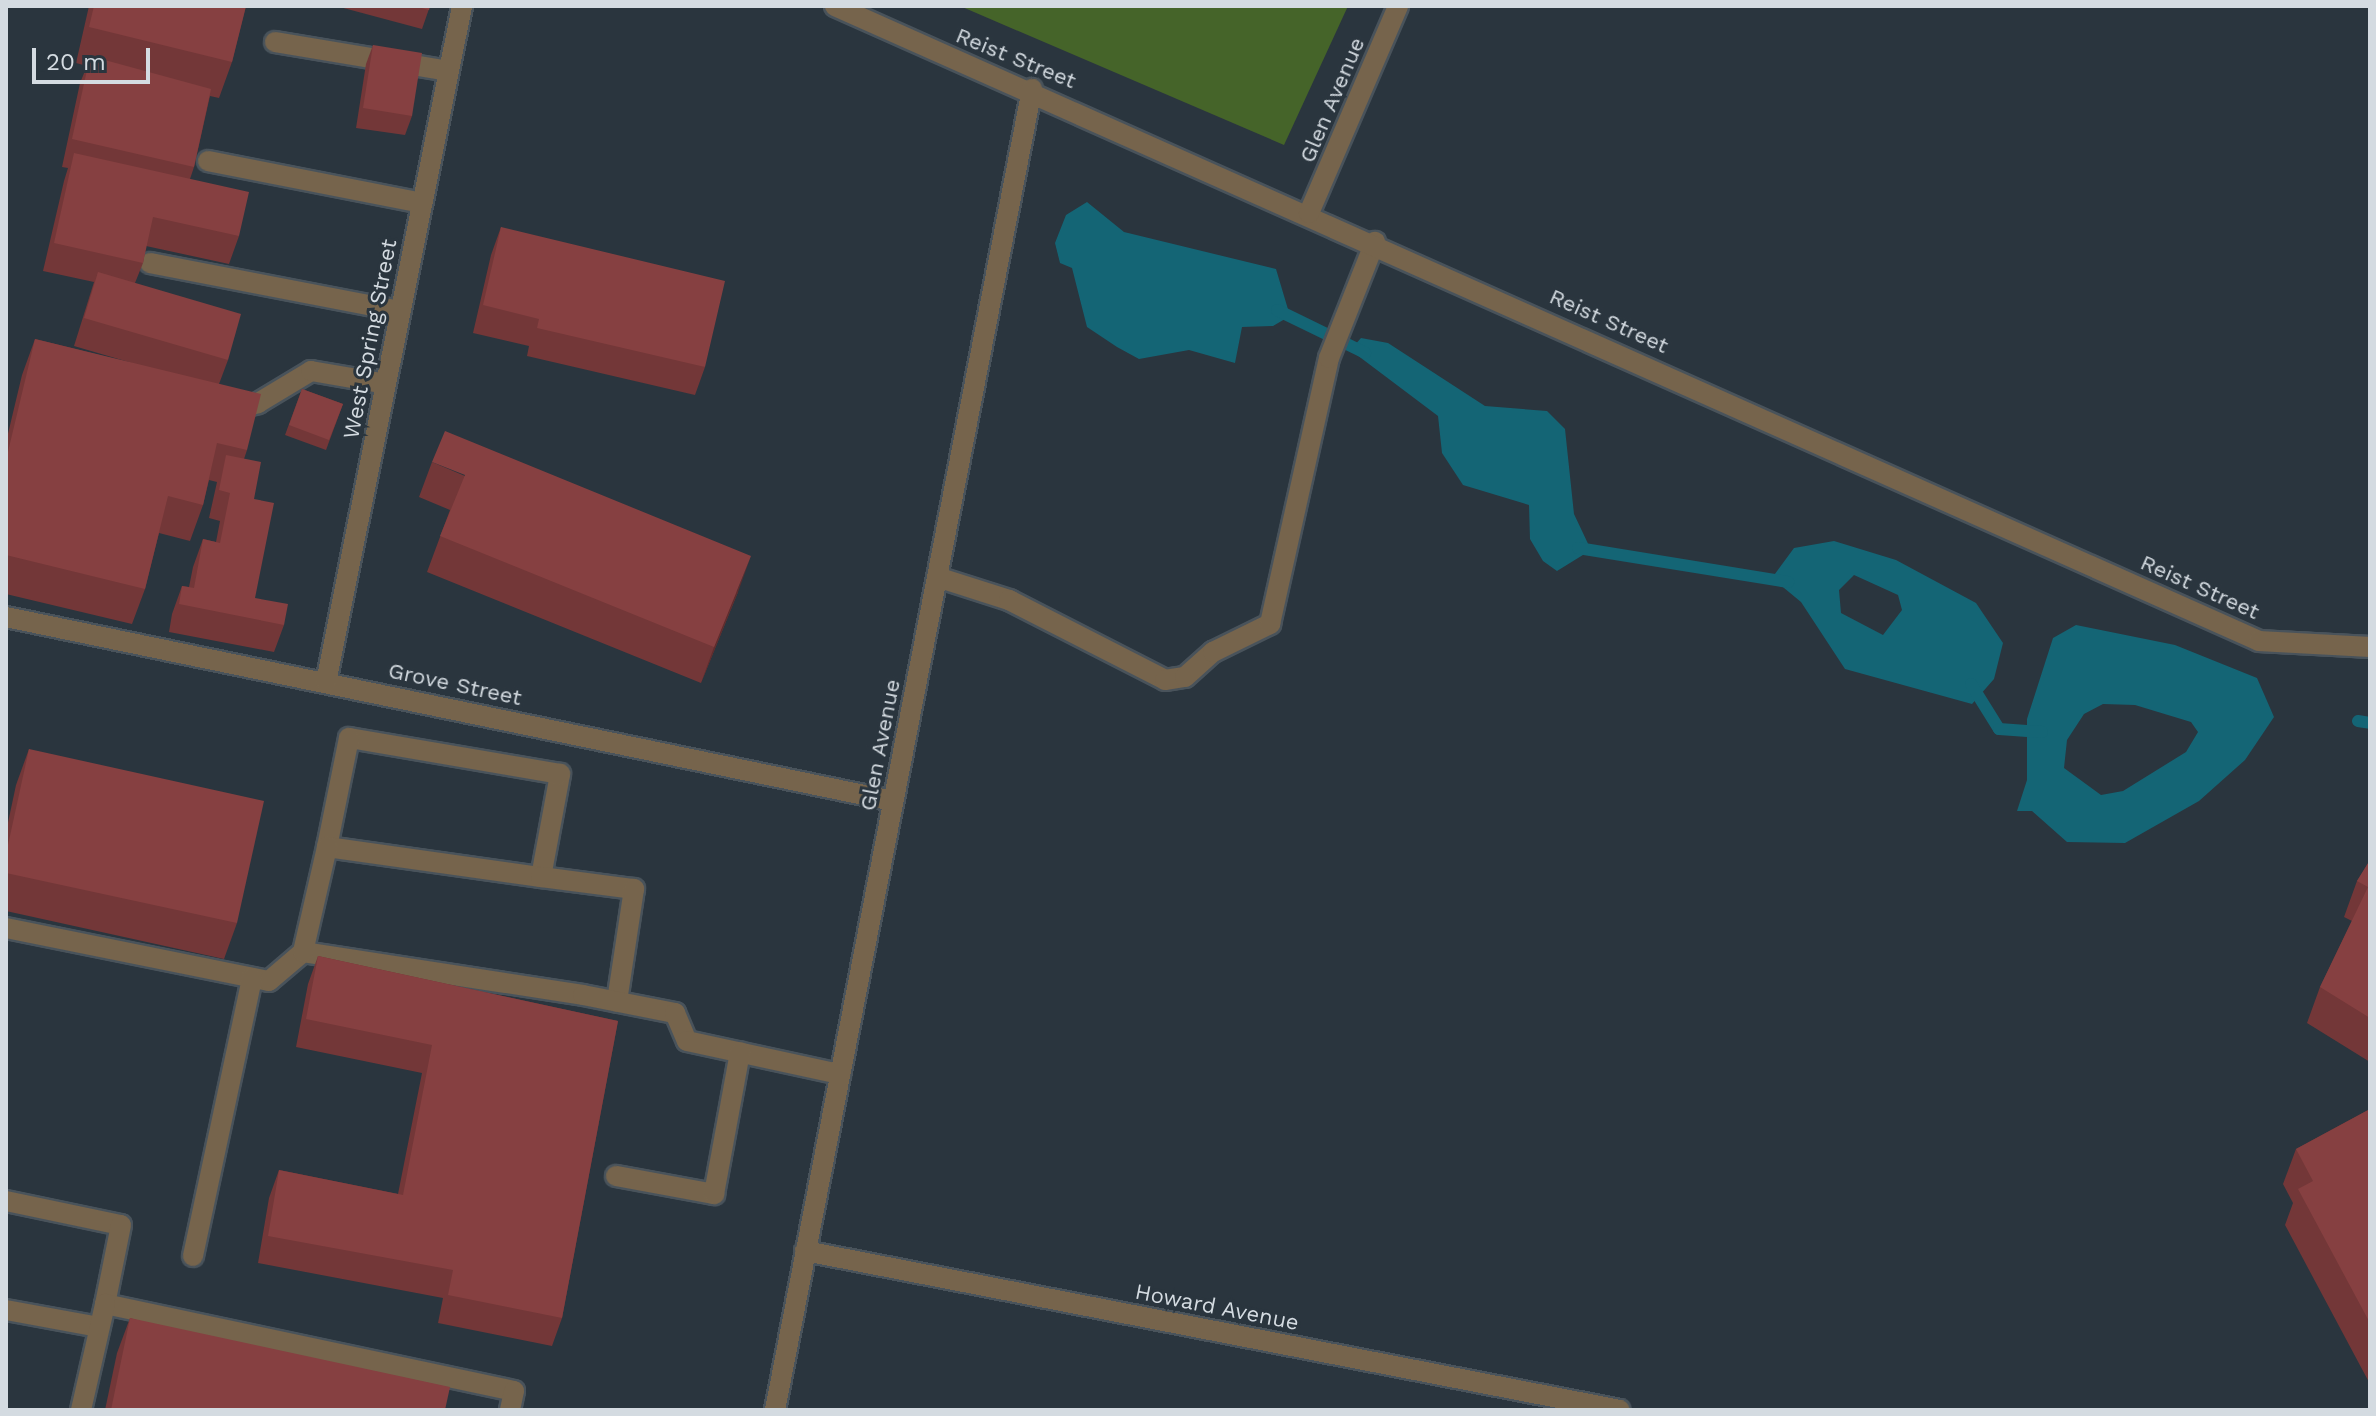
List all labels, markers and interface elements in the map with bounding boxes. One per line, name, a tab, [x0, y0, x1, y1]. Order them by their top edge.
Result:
street label: Reist Street	[952, 22, 1080, 94]
scale bar	[36, 32, 154, 82]
street label: Glen Avenue	[1294, 33, 1370, 167]
text: 20 m	[46, 48, 106, 76]
street label: West Spring Street	[338, 237, 402, 441]
street label: Reist Street	[1545, 283, 1673, 359]
street label: Reist Street	[2136, 549, 2264, 625]
street label: Grove Street	[386, 657, 524, 711]
street label: Glen Avenue	[854, 677, 906, 813]
street label: Howard Avenue	[1132, 1278, 1302, 1336]

